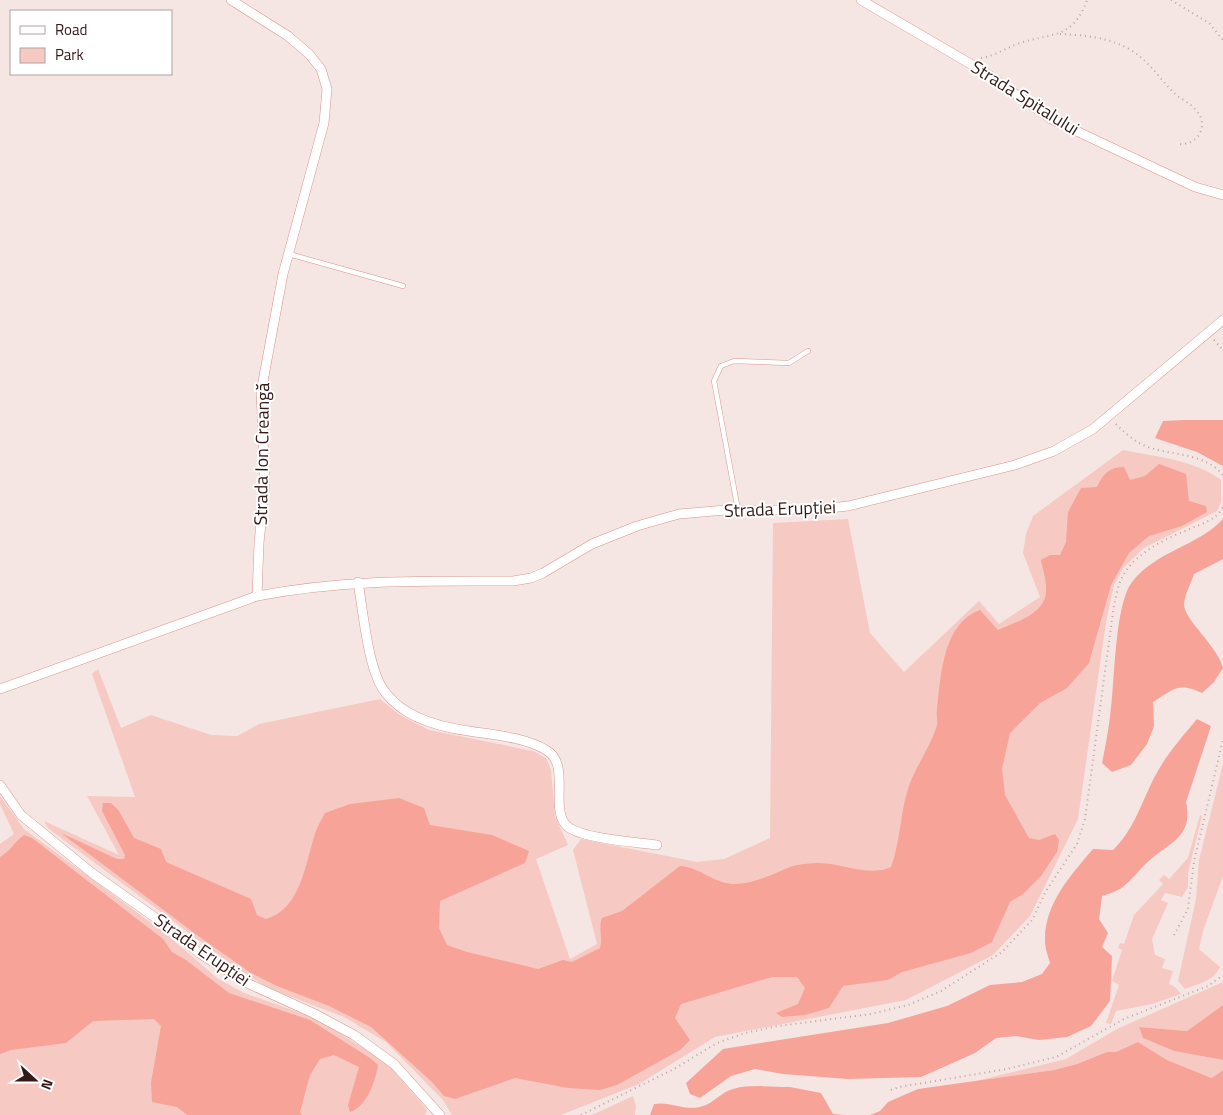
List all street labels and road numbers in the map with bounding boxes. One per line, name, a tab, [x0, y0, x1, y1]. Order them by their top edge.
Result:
street label: Strada Spitalului	[966, 53, 1085, 142]
street label: Strada Ion Creangă	[247, 382, 276, 526]
street label: Strada Erupției	[723, 493, 836, 524]
street label: Strada Erupției	[149, 906, 256, 993]

